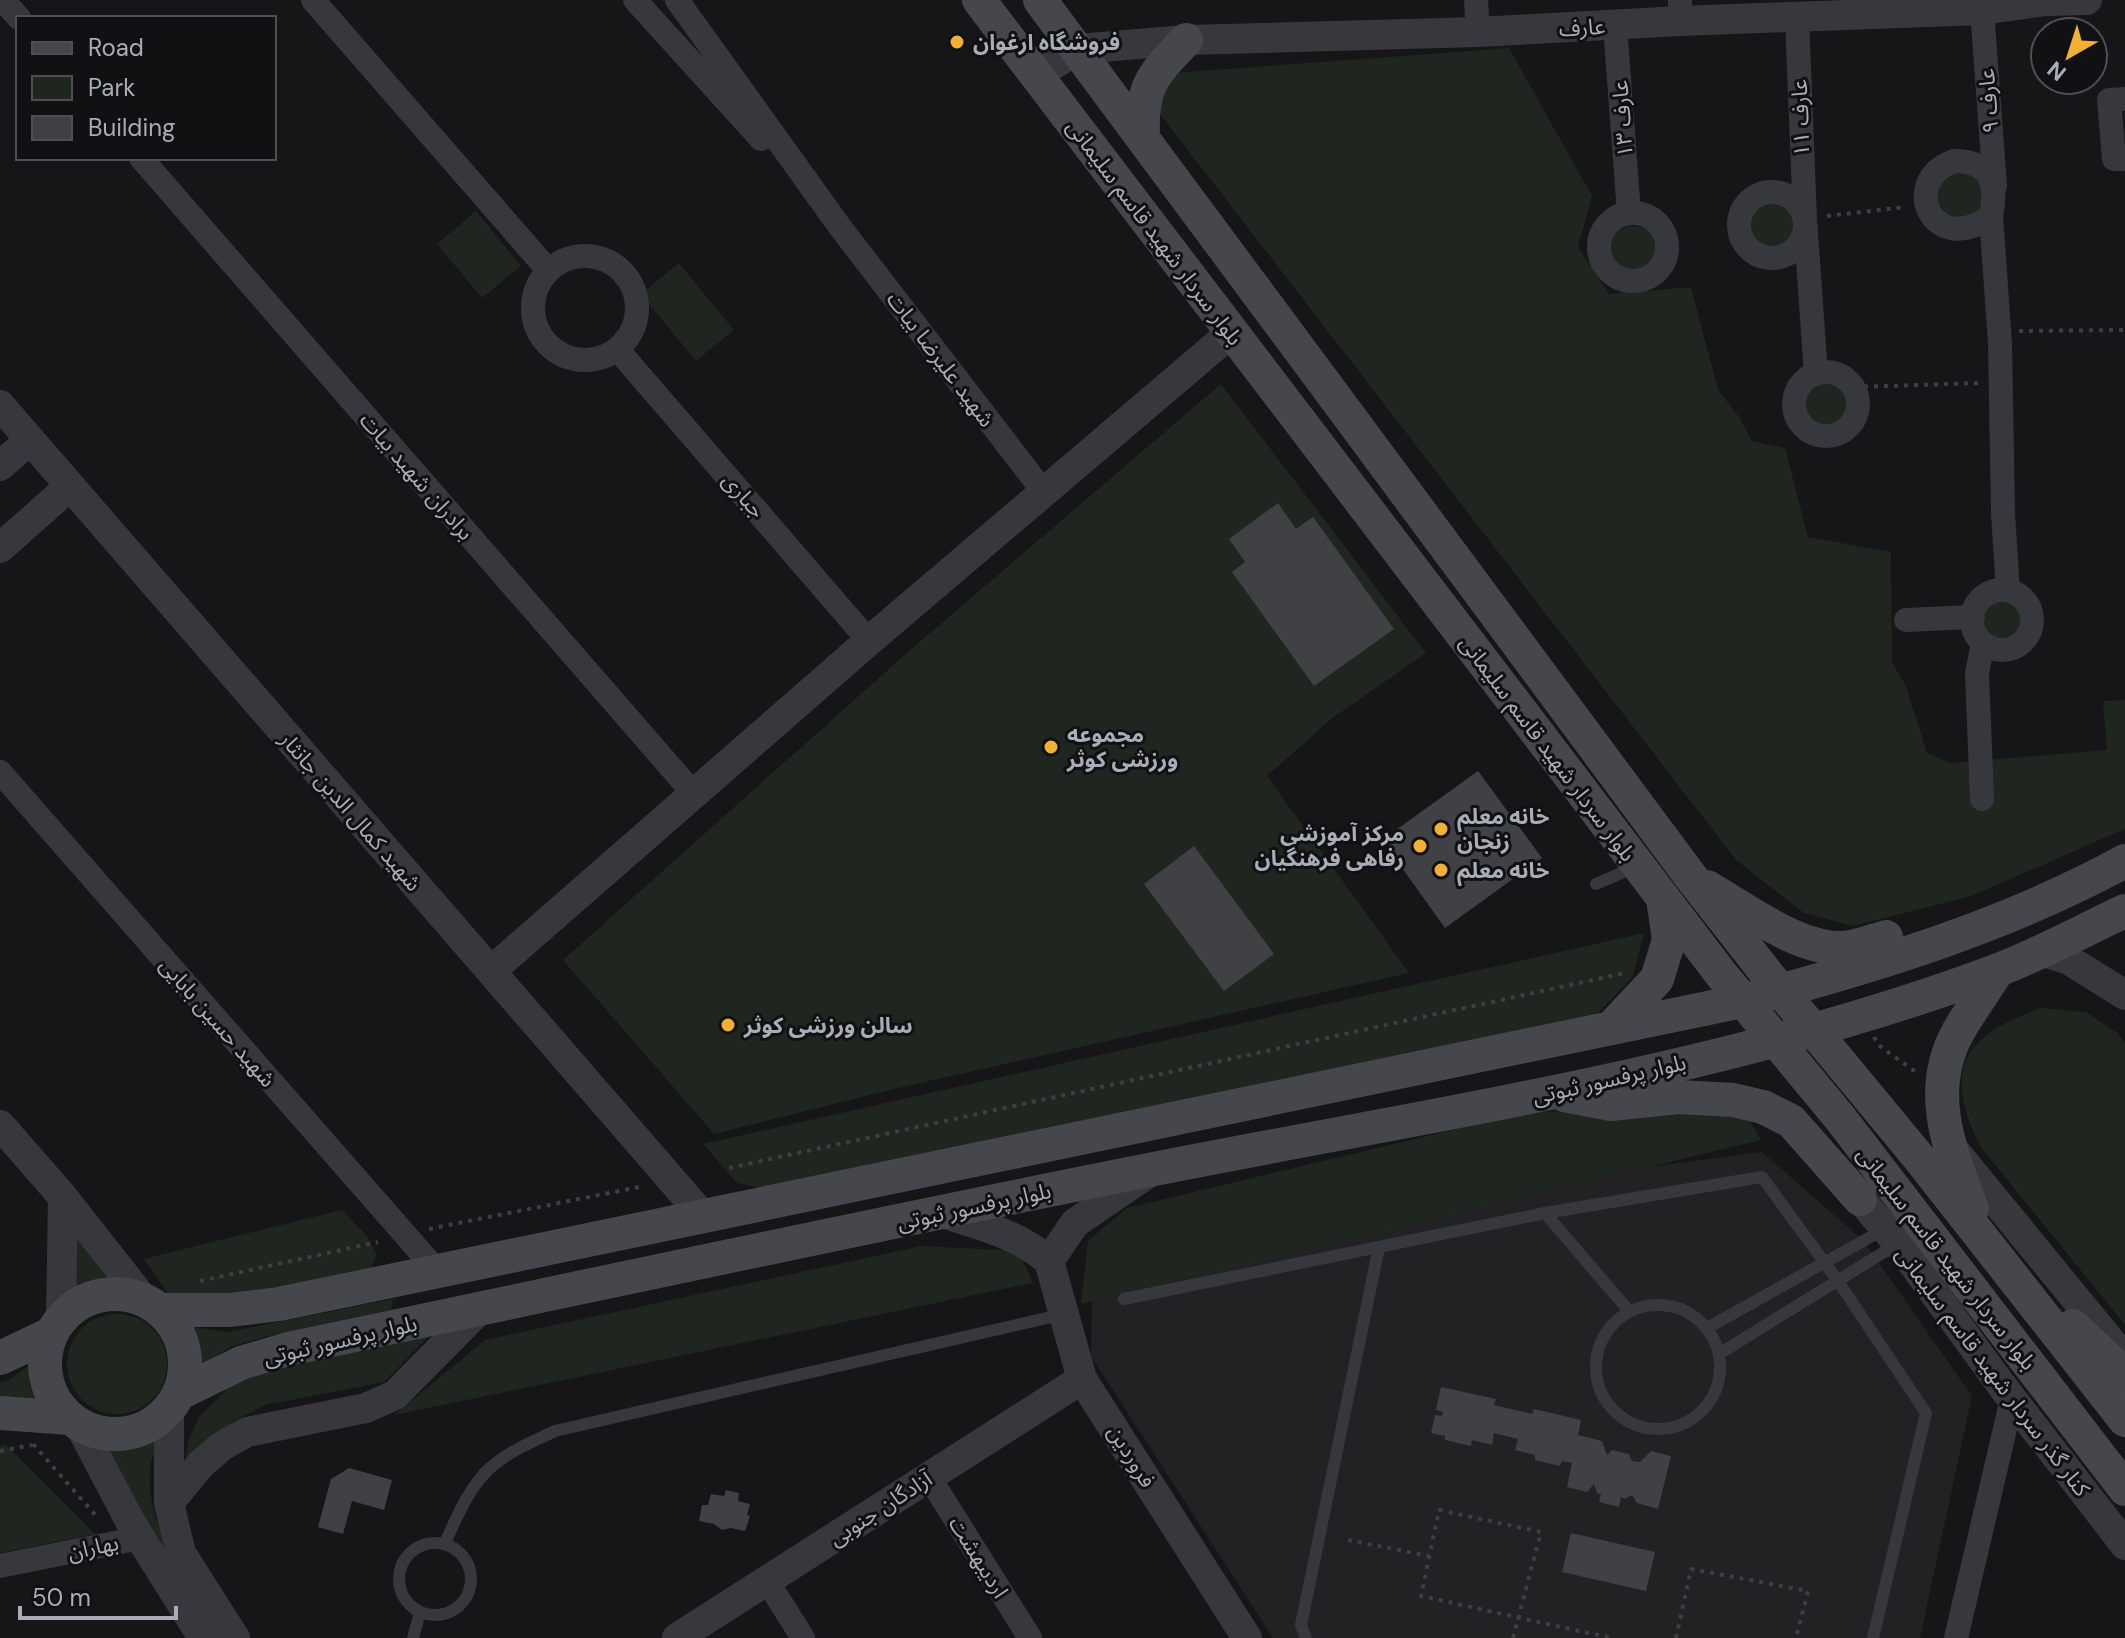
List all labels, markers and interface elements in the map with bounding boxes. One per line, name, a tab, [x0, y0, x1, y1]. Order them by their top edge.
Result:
street label: عارف	[1558, 12, 1606, 43]
legend	[16, 16, 276, 160]
north arrow	[2029, 16, 2109, 96]
place label: فروشگاه ارغوان	[973, 28, 1120, 57]
text: Road	[88, 32, 144, 63]
marker: فروشگاه ارغوان	[948, 33, 966, 51]
text: N	[2041, 55, 2072, 87]
street label: عارف ۹	[1972, 68, 2005, 134]
text: Park	[88, 72, 135, 103]
street label: عارف ۱۳	[1605, 79, 1640, 159]
street label: عارف ۱۱	[1785, 79, 1816, 157]
text: Building	[88, 112, 175, 143]
street label: بلوار سردار شهید قاسم سلیمانی	[1058, 113, 1249, 353]
street label: شهید علیرضا بیات	[880, 286, 1001, 433]
street label: برادران شهید بیات	[353, 406, 480, 546]
street label: جباری	[716, 466, 772, 524]
street label: بلوار سردار شهید قاسم سلیمانی	[1451, 629, 1642, 869]
place label: مجموعه ورزشی کوثر	[1066, 720, 1178, 774]
street label: شهید کمال الدین جانثار	[273, 725, 428, 897]
marker: مجموعه ورزشی کوثر	[1042, 738, 1060, 756]
place label: خانه معلم زنجان	[1457, 802, 1549, 856]
place label: مرکز آموزشی رفاهی فرهنگیان	[1255, 819, 1404, 873]
marker: خانه معلم زنجان	[1432, 820, 1450, 838]
marker: مرکز آموزشی رفاهی فرهنگیان	[1411, 837, 1429, 855]
place label: خانه معلم	[1457, 856, 1549, 887]
marker: خانه معلم	[1432, 861, 1450, 879]
street label: شهید حسین بابایی	[153, 951, 282, 1093]
place label: سالن ورزشی کوثر	[743, 1011, 913, 1040]
marker: سالن ورزشی کوثر	[719, 1016, 737, 1034]
street label: بلوار پرفسور ثبوتی	[1529, 1048, 1689, 1111]
street label: بلوار سردار شهید قاسم سلیمانی	[1849, 1141, 2043, 1377]
street label: بلوار پرفسور ثبوتی	[894, 1176, 1054, 1237]
street label: کنار گذر سردار شهید قاسم سلیمانی	[1887, 1240, 2097, 1504]
street label: بلوار پرفسور ثبوتی	[260, 1309, 420, 1372]
street label: فروردین	[1101, 1419, 1162, 1493]
street label: آزادگان جنوبی	[823, 1463, 939, 1553]
street label: اردیبهشت	[942, 1511, 1015, 1604]
street label: بهاران	[65, 1528, 121, 1567]
scale bar	[20, 1570, 176, 1620]
text: 50 m	[32, 1582, 91, 1613]

